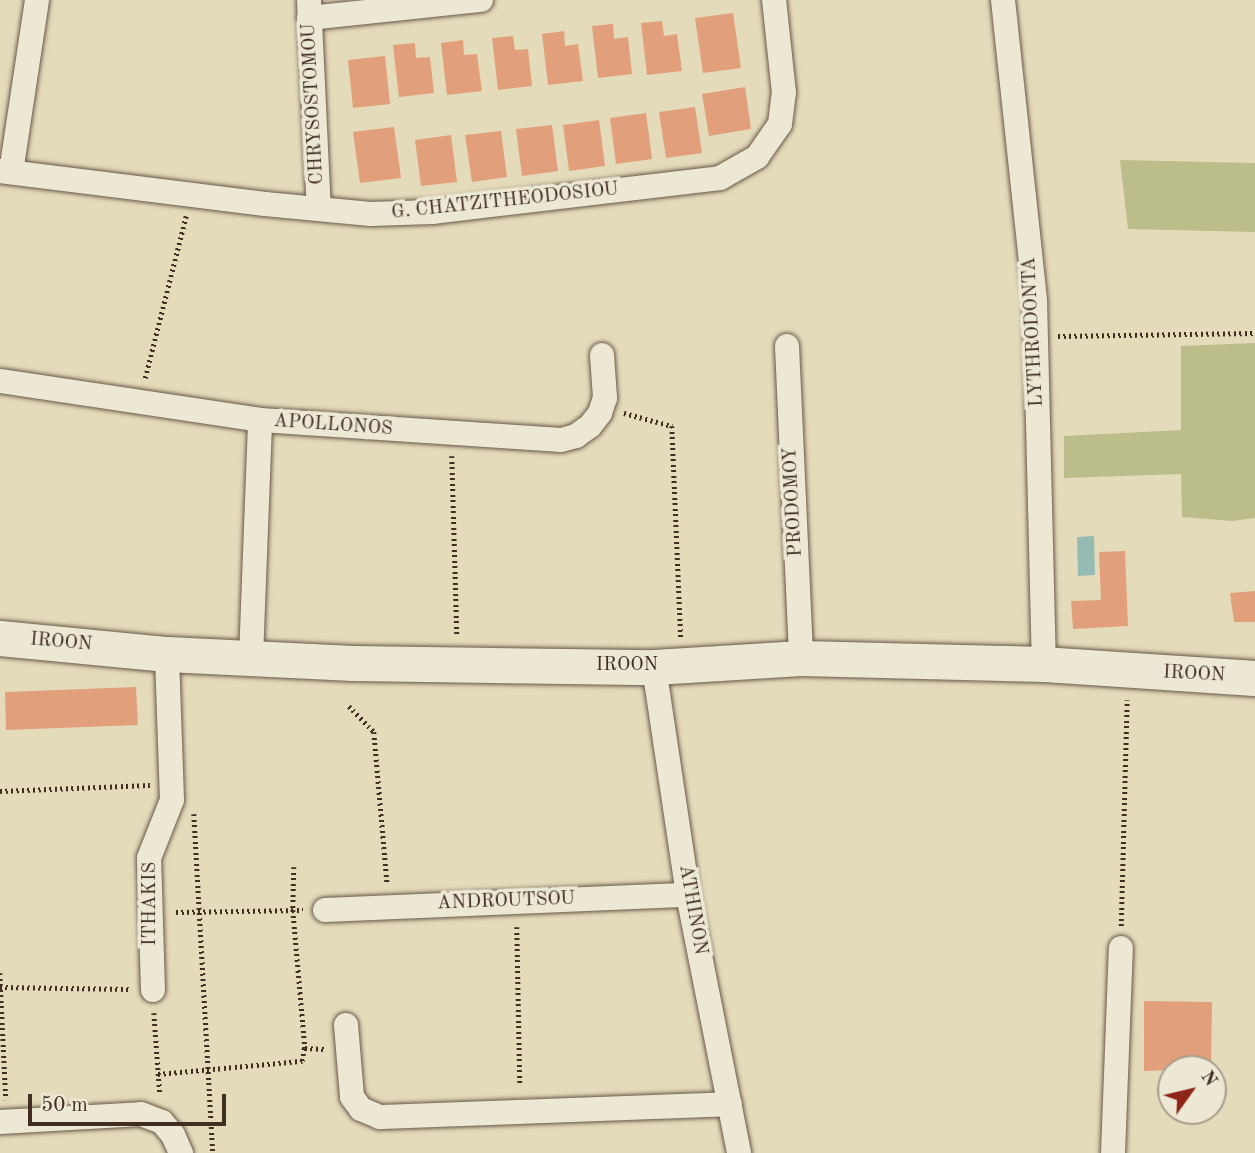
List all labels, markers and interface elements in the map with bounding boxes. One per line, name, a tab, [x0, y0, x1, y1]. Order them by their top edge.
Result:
street label: CHRYSOSTOMOU	[298, 23, 330, 185]
street label: G. CHATZITHEODOSIOU	[390, 179, 620, 225]
street label: LYTHRODONTA	[1019, 256, 1049, 408]
street label: APOLLONOS	[273, 410, 393, 442]
street label: PRODOMOY	[780, 447, 808, 557]
street label: IROON	[29, 629, 93, 657]
street label: IROON	[596, 655, 658, 677]
street label: IROON	[1162, 662, 1226, 688]
street label: ITHAKIS	[140, 862, 162, 946]
street label: ATHINON	[673, 863, 711, 957]
street label: ANDROUTSOU	[437, 888, 575, 916]
north arrow	[1157, 1055, 1227, 1125]
text: N	[1196, 1068, 1220, 1090]
scale bar	[32, 1080, 229, 1124]
text: 50 m	[41, 1095, 88, 1116]

